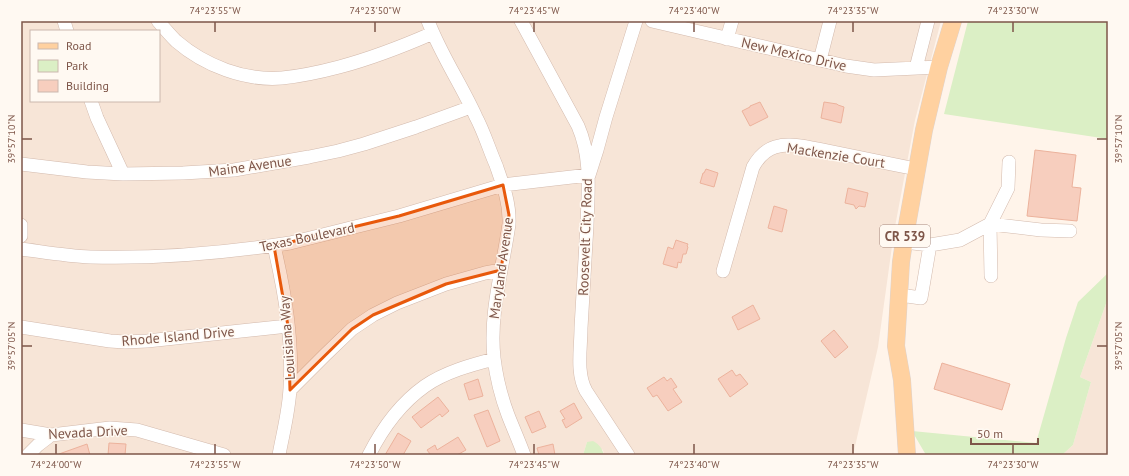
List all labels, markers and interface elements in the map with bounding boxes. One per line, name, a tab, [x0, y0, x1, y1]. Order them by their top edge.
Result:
text: 74°23'55"W	[189, 4, 241, 17]
text: 74°23'50"W	[349, 4, 401, 17]
text: 74°23'45"W	[508, 4, 560, 17]
text: 74°23'40"W	[668, 4, 720, 17]
text: 74°23'35"W	[827, 4, 879, 17]
text: 74°23'30"W	[987, 4, 1039, 17]
legend	[30, 30, 160, 102]
street label: New Mexico Drive	[740, 33, 848, 75]
text: Road	[66, 38, 91, 53]
text: Park	[66, 58, 88, 73]
text: Building	[66, 78, 109, 93]
text: 39°57'10"N	[5, 114, 18, 164]
text: 39°57'10"N	[1112, 114, 1125, 164]
street label: Mackenzie Court	[786, 138, 887, 172]
street label: Maine Avenue	[207, 151, 293, 181]
street label: Roosevelt City Road	[574, 178, 596, 296]
street label: Maryland Avenue	[485, 216, 517, 320]
street label: Texas Boulevard	[258, 218, 356, 256]
road number: CR 539	[880, 225, 930, 247]
street label: Louisiana Way	[275, 295, 299, 381]
text: 39°57'05"N	[5, 321, 18, 371]
text: 39°57'05"N	[1112, 321, 1125, 371]
street label: Rhode Island Drive	[121, 322, 235, 350]
scale bar	[971, 420, 1038, 446]
street label: Nevada Drive	[48, 421, 128, 443]
text: 50 m	[977, 426, 1003, 441]
text: 74°24'00"W	[30, 458, 82, 471]
text: 74°23'55"W	[189, 458, 241, 471]
text: 74°23'50"W	[349, 458, 401, 471]
text: 74°23'45"W	[508, 458, 560, 471]
text: 74°23'40"W	[668, 458, 720, 471]
text: 74°23'35"W	[827, 458, 879, 471]
text: 74°23'30"W	[987, 458, 1039, 471]

